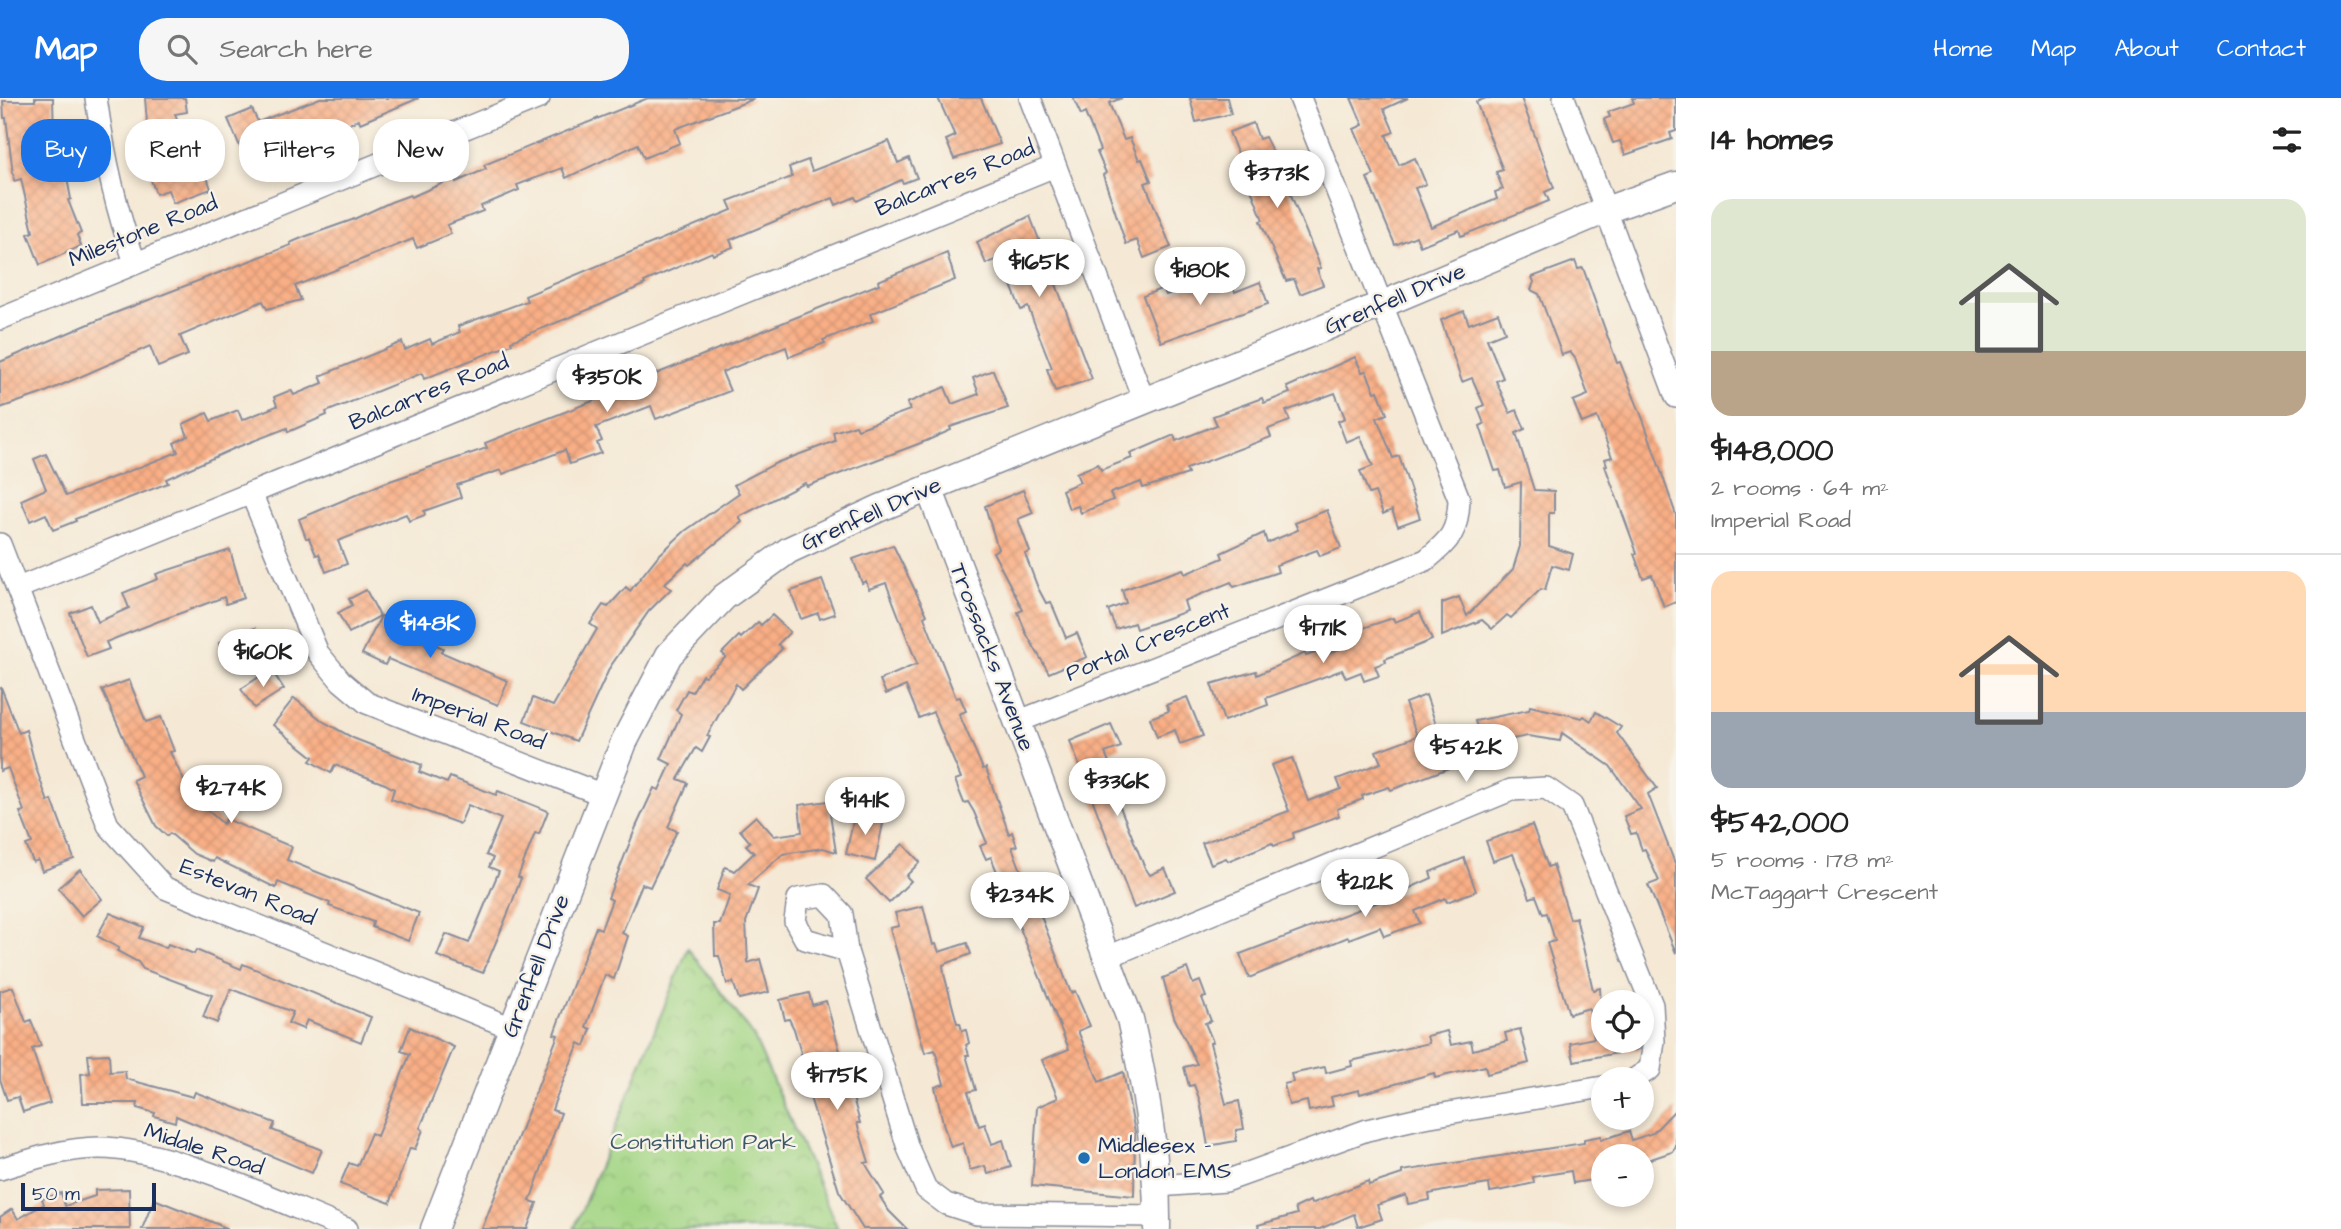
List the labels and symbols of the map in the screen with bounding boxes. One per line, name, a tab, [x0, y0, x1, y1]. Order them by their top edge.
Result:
street label: Balcarres Road	[870, 131, 1040, 225]
pin: $373K	[1228, 150, 1326, 210]
street label: Milestone Road	[64, 186, 223, 275]
pin: $165K	[990, 240, 1088, 299]
pin: $180K	[1151, 248, 1249, 307]
street label: Grenfell Drive	[1319, 255, 1471, 343]
street label: Balcarres Road	[344, 345, 514, 439]
pin: $350K	[558, 354, 656, 414]
street label: Grenfell Drive	[796, 469, 946, 559]
street label: Trossacks Avenue	[941, 558, 1043, 756]
street label: Portal Crescent	[1061, 594, 1236, 690]
pin: $148K	[381, 601, 479, 660]
pin: $171K	[1274, 606, 1372, 665]
pin: $160K	[214, 630, 312, 689]
street label: Imperial Road	[408, 678, 550, 758]
pin: $542K	[1417, 724, 1515, 784]
pin: $336K	[1068, 758, 1166, 818]
pin: $274K	[182, 766, 280, 825]
pin: $141K	[816, 778, 914, 837]
street label: Estevan Road	[175, 850, 321, 934]
pin: $212K	[1316, 860, 1414, 919]
pin: $234K	[971, 872, 1069, 932]
street label: Grenfell Drive	[494, 890, 578, 1042]
pin: $175K	[788, 1052, 886, 1112]
street label: Midale Road	[140, 1115, 268, 1183]
park label: Constitution Park	[610, 1126, 796, 1158]
place label: Middlesex – London EMS	[1098, 1129, 1231, 1187]
marker: Middlesex – London EMS	[1076, 1150, 1092, 1166]
scale bar	[21, 1180, 156, 1212]

